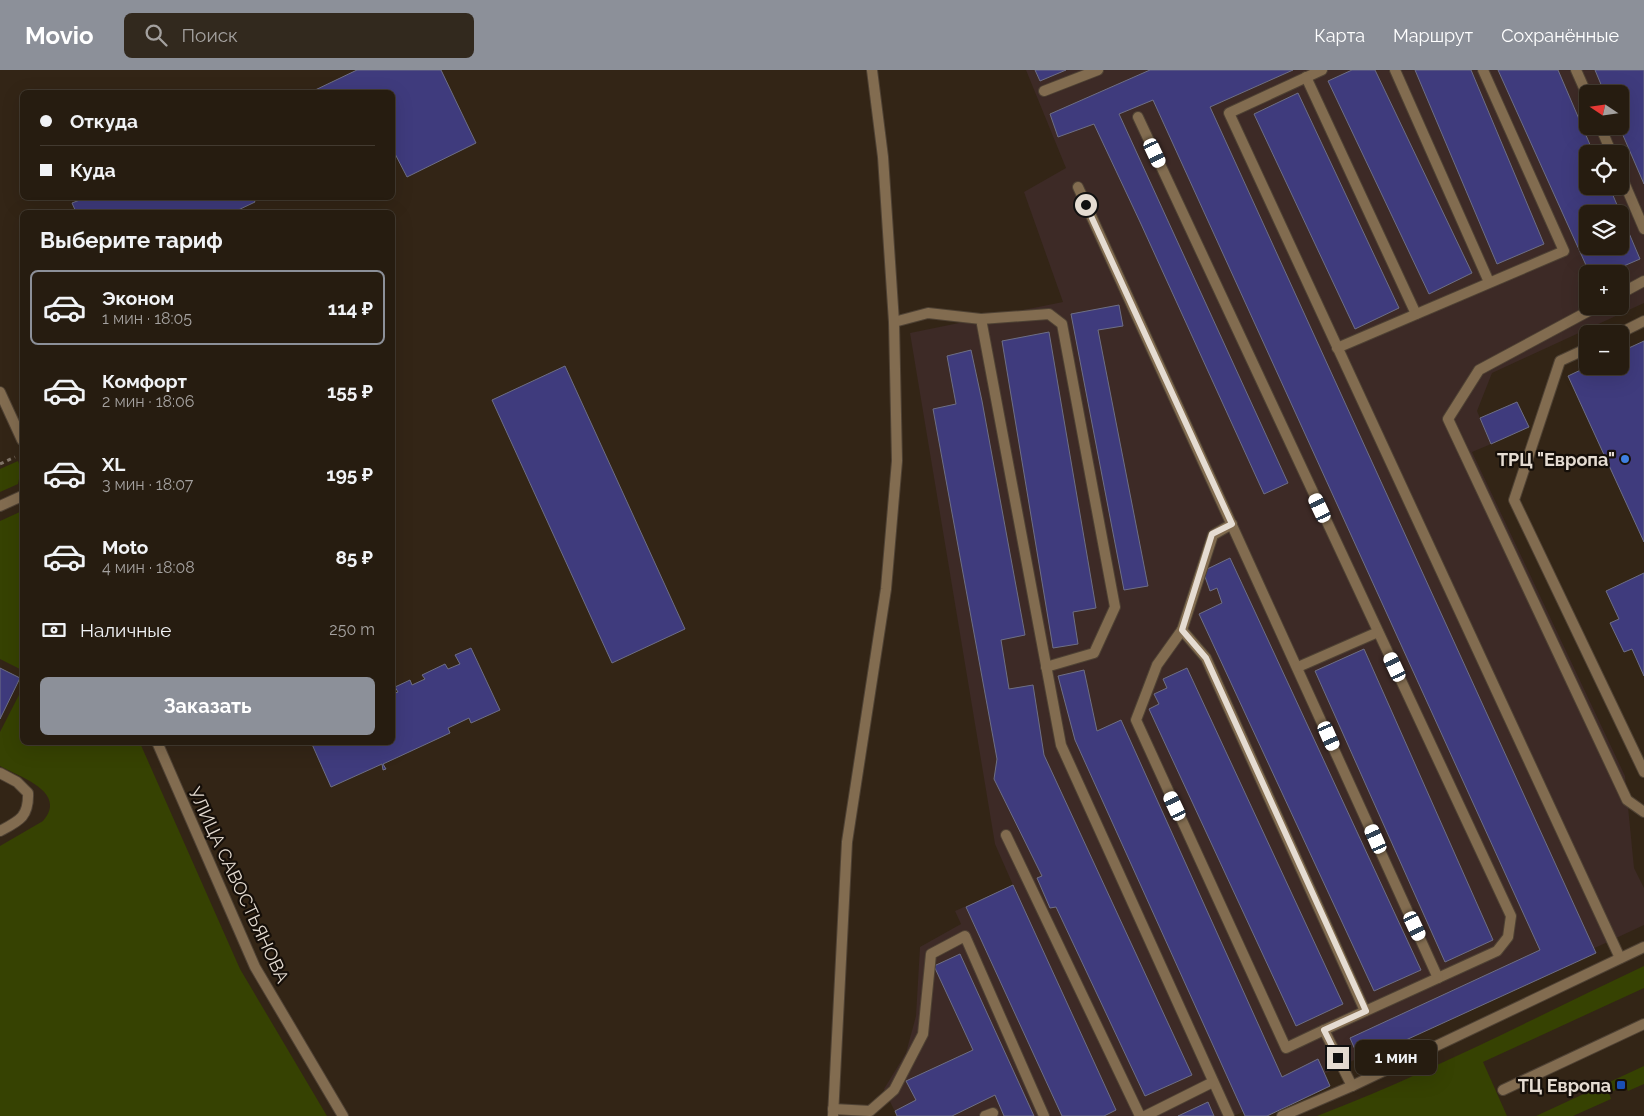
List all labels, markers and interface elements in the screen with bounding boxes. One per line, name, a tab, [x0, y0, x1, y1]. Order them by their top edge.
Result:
search box	[124, 13, 474, 58]
text: Movio	[25, 21, 94, 50]
icon: search	[142, 21, 170, 49]
text: Поиск	[182, 24, 238, 46]
text: Карта	[1314, 25, 1365, 46]
text: Маршрут	[1393, 25, 1473, 46]
text: Сохранённые	[1501, 25, 1619, 46]
north arrow	[1579, 85, 1629, 135]
map controls	[1579, 85, 1629, 375]
text: Откуда	[70, 110, 138, 132]
car	[1141, 136, 1168, 170]
button: locate	[1579, 145, 1629, 195]
text: Куда	[70, 159, 116, 181]
route start	[1075, 194, 1097, 216]
button: layers	[1579, 205, 1629, 255]
text: Выберите тариф	[40, 227, 223, 253]
button: +	[1579, 265, 1629, 315]
icon: car	[42, 285, 87, 330]
text: Эконом	[102, 287, 174, 309]
text: 114 ₽	[328, 297, 373, 319]
text: 1 мин · 18:05	[102, 309, 192, 328]
button: −	[1579, 325, 1629, 375]
icon: car	[42, 368, 87, 413]
text: Комфорт	[102, 370, 187, 392]
text: 155 ₽	[327, 380, 373, 402]
text: 2 мин · 18:06	[102, 392, 194, 411]
place label: ТРЦ "Европа"	[1497, 449, 1615, 470]
icon: car	[42, 451, 87, 496]
text: XL	[102, 453, 125, 475]
marker: ТРЦ "Европа"	[1619, 453, 1631, 465]
text: 195 ₽	[326, 463, 373, 485]
text: 3 мин · 18:07	[102, 475, 193, 494]
car	[1306, 491, 1333, 525]
icon: car	[42, 534, 87, 579]
text: Moto	[102, 536, 148, 558]
text: 85 ₽	[335, 546, 373, 568]
text: 4 мин · 18:08	[102, 558, 195, 577]
icon: cash	[40, 616, 68, 644]
text: Наличные	[80, 619, 171, 641]
text: 250 m	[329, 620, 375, 639]
car	[1381, 650, 1408, 684]
button: Заказать	[40, 677, 375, 735]
car	[1316, 719, 1341, 753]
street label: УЛИЦА САВОСТЬЯНОВА	[184, 784, 294, 986]
car	[1161, 789, 1188, 823]
car	[1363, 822, 1388, 856]
car	[1401, 909, 1428, 943]
callout: 1 мин	[1356, 1040, 1438, 1076]
route end	[1327, 1047, 1349, 1069]
text: 1 мин	[1375, 1048, 1417, 1067]
place label: ТЦ Европа	[1518, 1075, 1611, 1096]
marker: ТЦ Европа	[1615, 1079, 1627, 1091]

